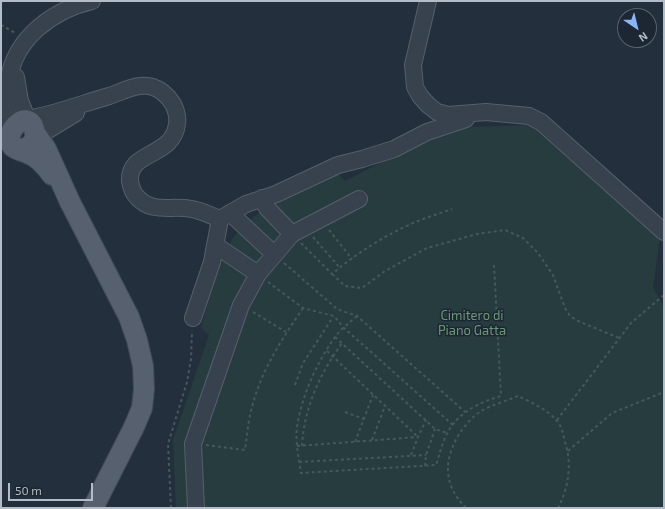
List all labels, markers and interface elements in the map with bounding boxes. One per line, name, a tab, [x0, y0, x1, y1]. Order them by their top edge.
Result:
north arrow	[617, 8, 657, 48]
text: N	[637, 30, 651, 45]
park label: Cimitero di Piano Gatta	[438, 308, 506, 339]
scale bar	[10, 475, 95, 501]
text: 50 m	[15, 483, 42, 497]

